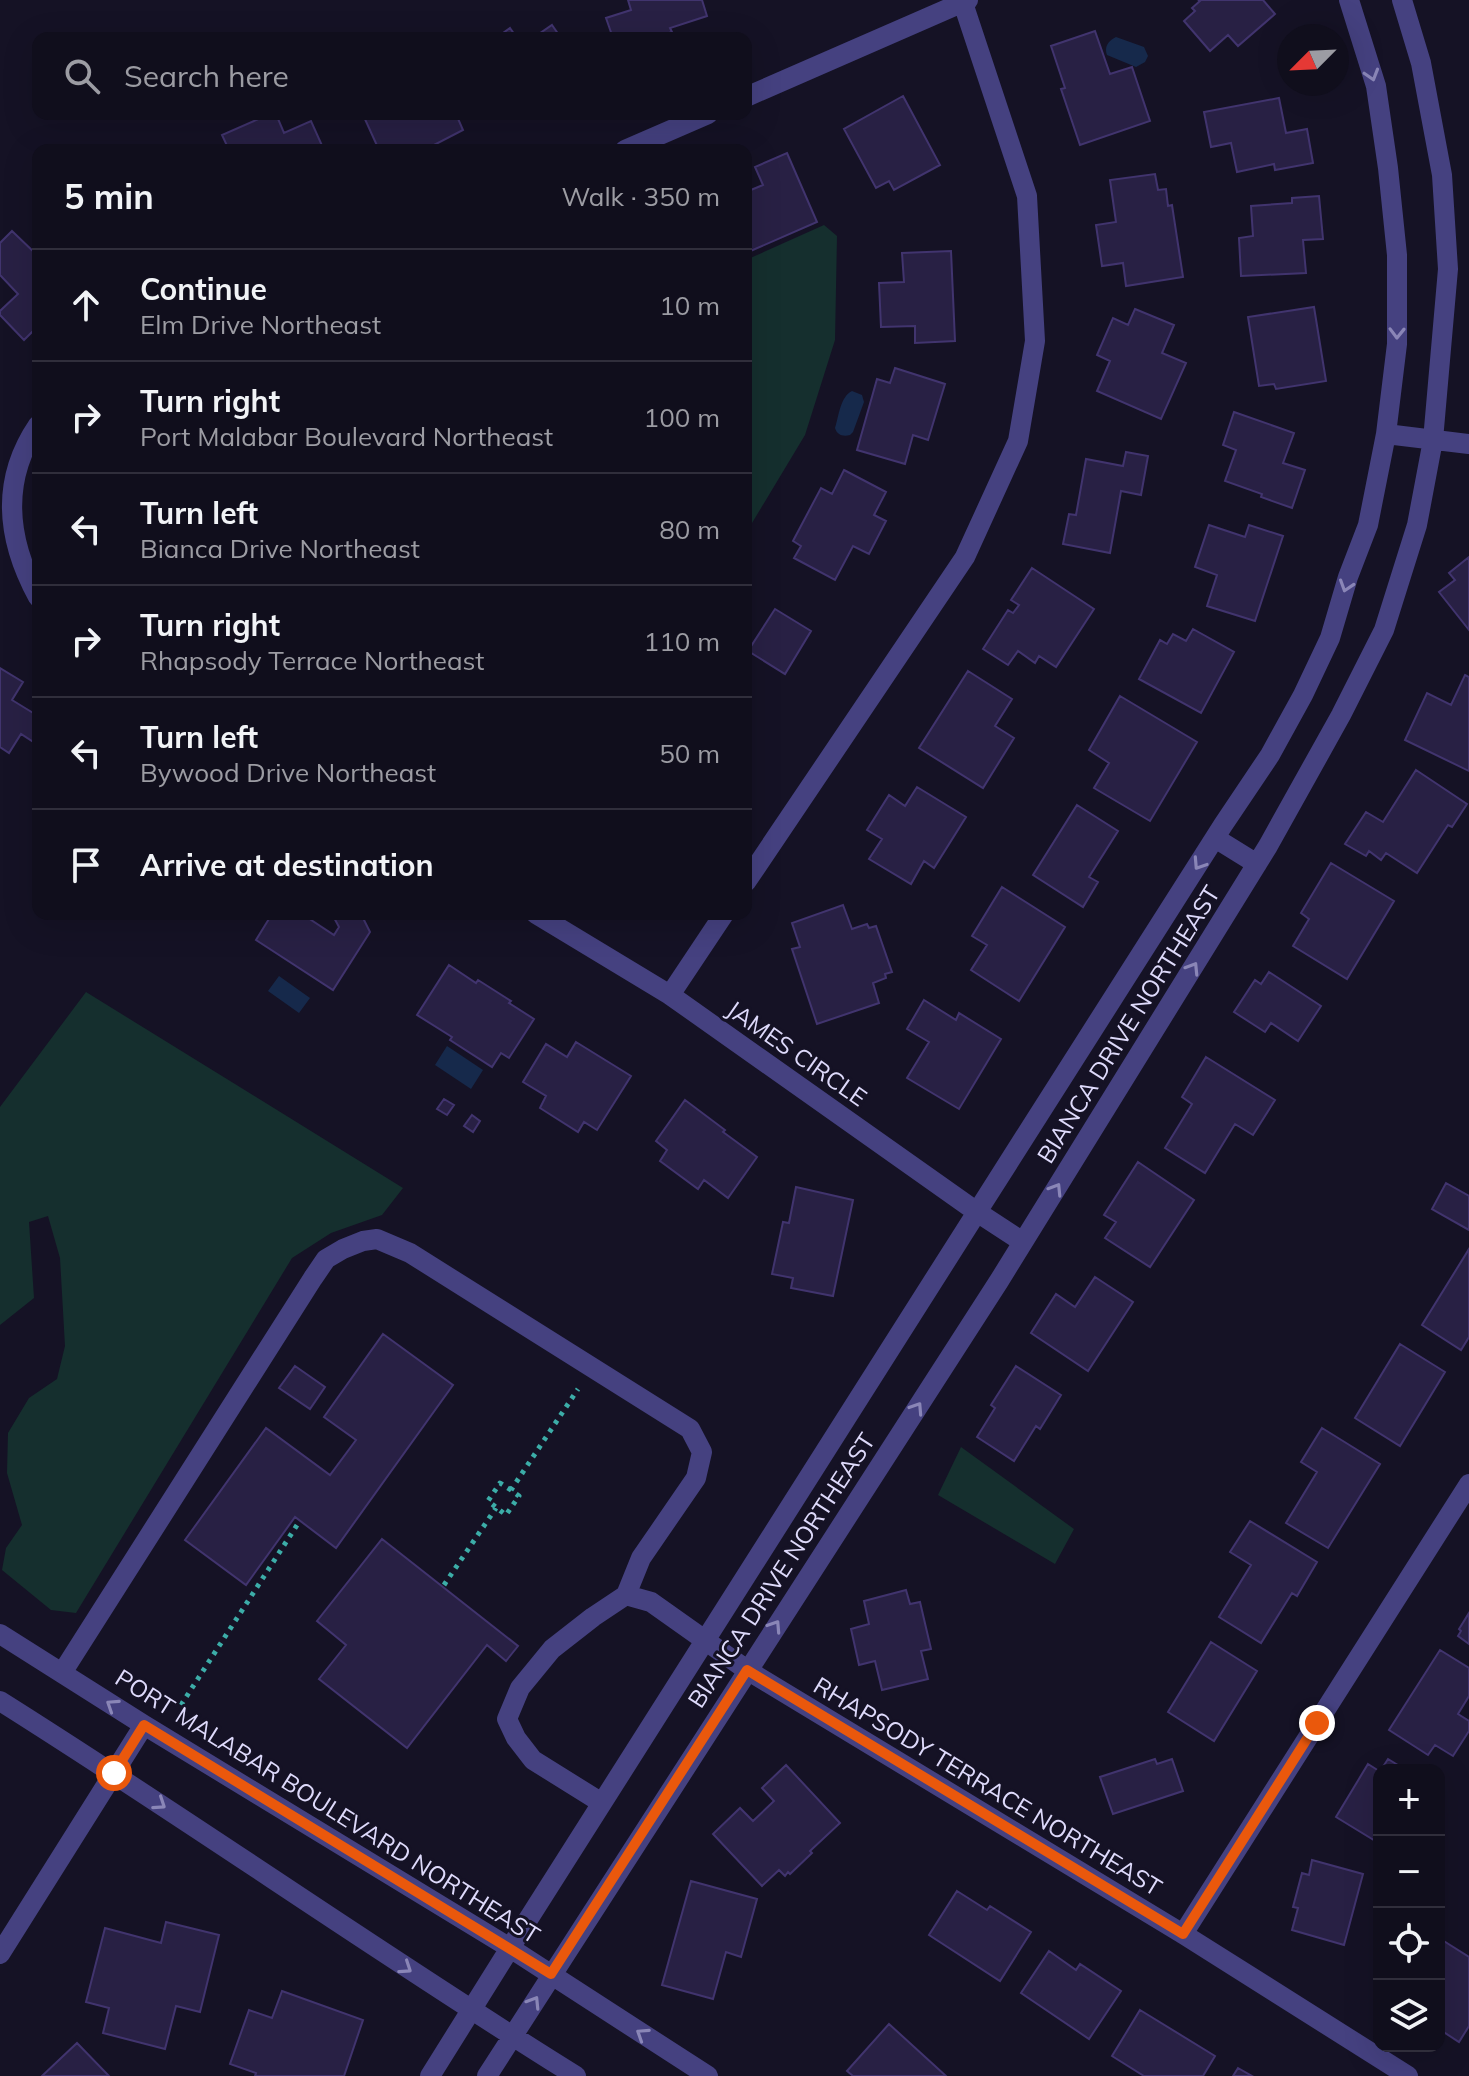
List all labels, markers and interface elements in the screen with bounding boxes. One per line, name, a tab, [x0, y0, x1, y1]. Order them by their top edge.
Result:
north arrow	[1277, 24, 1349, 96]
search box	[32, 32, 752, 120]
icon: search	[60, 54, 104, 98]
text: Search here	[124, 57, 289, 95]
one-way arrow	[1363, 67, 1379, 81]
text: 5 min	[64, 175, 154, 218]
text: Walk · 350 m	[561, 180, 720, 213]
text: Continue	[140, 270, 267, 308]
icon: ahead	[64, 283, 108, 327]
text: 10 m	[659, 289, 720, 322]
text: Elm Drive Northeast	[140, 308, 381, 341]
one-way arrow	[1388, 327, 1405, 340]
text: Turn right	[140, 382, 280, 420]
icon: right	[64, 395, 108, 439]
text: 100 m	[644, 401, 720, 434]
text: Port Malabar Boulevard Northeast	[140, 420, 553, 453]
text: Turn left	[140, 494, 258, 532]
icon: left	[64, 507, 108, 551]
text: 80 m	[659, 513, 720, 546]
text: Bianca Drive Northeast	[140, 532, 420, 565]
one-way arrow	[1339, 579, 1355, 593]
text: Turn right	[140, 606, 280, 644]
icon: right	[64, 619, 108, 663]
text: 110 m	[644, 625, 720, 658]
text: Rhapsody Terrace Northeast	[140, 644, 484, 677]
text: Turn left	[140, 718, 258, 756]
icon: left	[64, 731, 108, 775]
text: 50 m	[659, 737, 720, 770]
text: Bywood Drive Northeast	[140, 756, 436, 789]
icon: arrive	[64, 843, 108, 887]
text: Arrive at destination	[140, 846, 434, 884]
one-way arrow	[1193, 855, 1208, 870]
street label: BIANCA DRIVE NORTHEAST	[1030, 879, 1226, 1168]
one-way arrow	[1183, 962, 1199, 977]
street label: JAMES CIRCLE	[721, 994, 873, 1112]
one-way arrow	[1046, 1183, 1062, 1198]
one-way arrow	[907, 1402, 922, 1417]
street label: BIANCA DRIVE NORTHEAST	[681, 1427, 881, 1713]
one-way arrow	[766, 1621, 781, 1635]
street label: PORT MALABAR BOULEVARD NORTHEAST	[110, 1662, 546, 1950]
street label: RHAPSODY TERRACE NORTHEAST	[808, 1670, 1168, 1902]
one-way arrow	[106, 1699, 121, 1714]
route end	[1299, 1705, 1335, 1741]
route start	[96, 1755, 132, 1791]
map controls	[1373, 1764, 1445, 2052]
button: +	[1373, 1764, 1445, 1836]
one-way arrow	[151, 1794, 166, 1809]
button: −	[1373, 1836, 1445, 1908]
button: locate	[1373, 1908, 1445, 1980]
one-way arrow	[397, 1958, 412, 1973]
button: layers	[1373, 1980, 1445, 2052]
one-way arrow	[524, 1996, 539, 2010]
one-way arrow	[637, 2028, 651, 2043]

